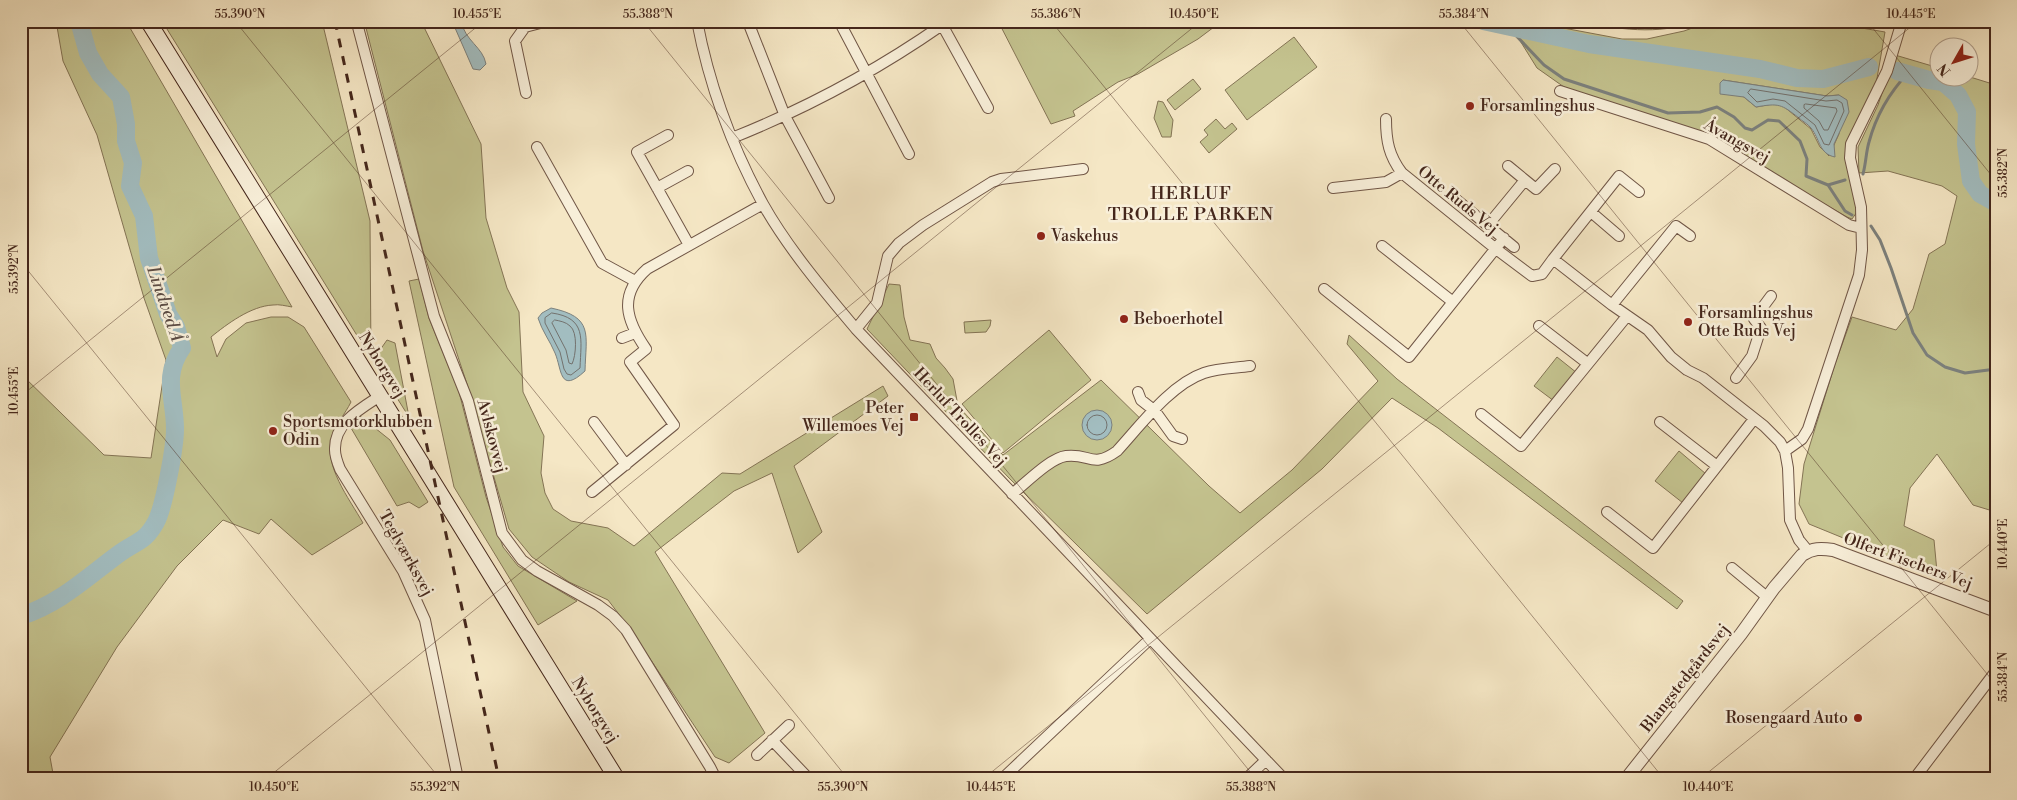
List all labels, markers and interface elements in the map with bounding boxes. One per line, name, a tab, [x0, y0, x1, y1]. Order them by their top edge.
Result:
text: 55.390°N	[214, 7, 266, 22]
text: 10.455°E	[453, 7, 501, 22]
text: 55.388°N	[623, 7, 673, 22]
text: 55.386°N	[1031, 7, 1081, 22]
text: 10.450°E	[1169, 7, 1219, 22]
text: 55.384°N	[1439, 7, 1489, 22]
text: 10.445°E	[1886, 7, 1936, 22]
north arrow	[1930, 38, 1980, 88]
text: N	[1934, 60, 1955, 80]
place label: Forsamlingshus	[1480, 96, 1595, 116]
marker: Forsamlingshus	[1464, 100, 1476, 112]
street label: Åvangsvej	[1700, 112, 1774, 167]
text: 55.382°N	[1996, 148, 2011, 198]
street label: Otte Ruds Vej	[1414, 161, 1502, 239]
district label: HERLUF TROLLE PARKEN	[1108, 182, 1274, 226]
place label: Vaskehus	[1050, 226, 1118, 246]
marker: Vaskehus	[1035, 230, 1047, 242]
text: 55.392°N	[7, 244, 22, 294]
water label: Lindved Å	[141, 262, 189, 346]
place label: Forsamlingshus Otte Ruds Vej	[1698, 303, 1813, 341]
place label: Beboerhotel	[1133, 309, 1223, 329]
marker: Beboerhotel	[1118, 313, 1130, 325]
marker: Forsamlingshus Otte Ruds Vej	[1682, 316, 1694, 328]
street label: Nyborgvej	[354, 328, 410, 402]
street label: Herluf Trolles Vej	[909, 363, 1011, 471]
text: 10.455°E	[7, 367, 22, 415]
street label: Avlskovvej	[472, 396, 511, 475]
place label: Peter Willemoes Vej	[801, 398, 904, 436]
marker: Peter Willemoes Vej	[908, 411, 920, 423]
place label: Sportsmotorklubben Odin	[283, 412, 433, 450]
marker: Sportsmotorklubben Odin	[267, 425, 279, 437]
street label: Teglværksvej	[374, 507, 438, 599]
text: 10.440°E	[1996, 519, 2011, 569]
street label: Olfert Fischers Vej	[1841, 528, 1975, 594]
street label: Blangstedgårdsvej	[1636, 620, 1734, 737]
text: 55.384°N	[1996, 652, 2011, 702]
street label: Nyborgvej	[567, 673, 623, 747]
place label: Rosengaard Auto	[1725, 708, 1848, 728]
marker: Rosengaard Auto	[1852, 712, 1864, 724]
text: 10.450°E	[249, 780, 299, 795]
text: 55.392°N	[410, 780, 460, 795]
text: 55.390°N	[817, 780, 869, 795]
text: 10.445°E	[966, 780, 1016, 795]
text: 55.388°N	[1226, 780, 1276, 795]
text: 10.440°E	[1683, 780, 1733, 795]

